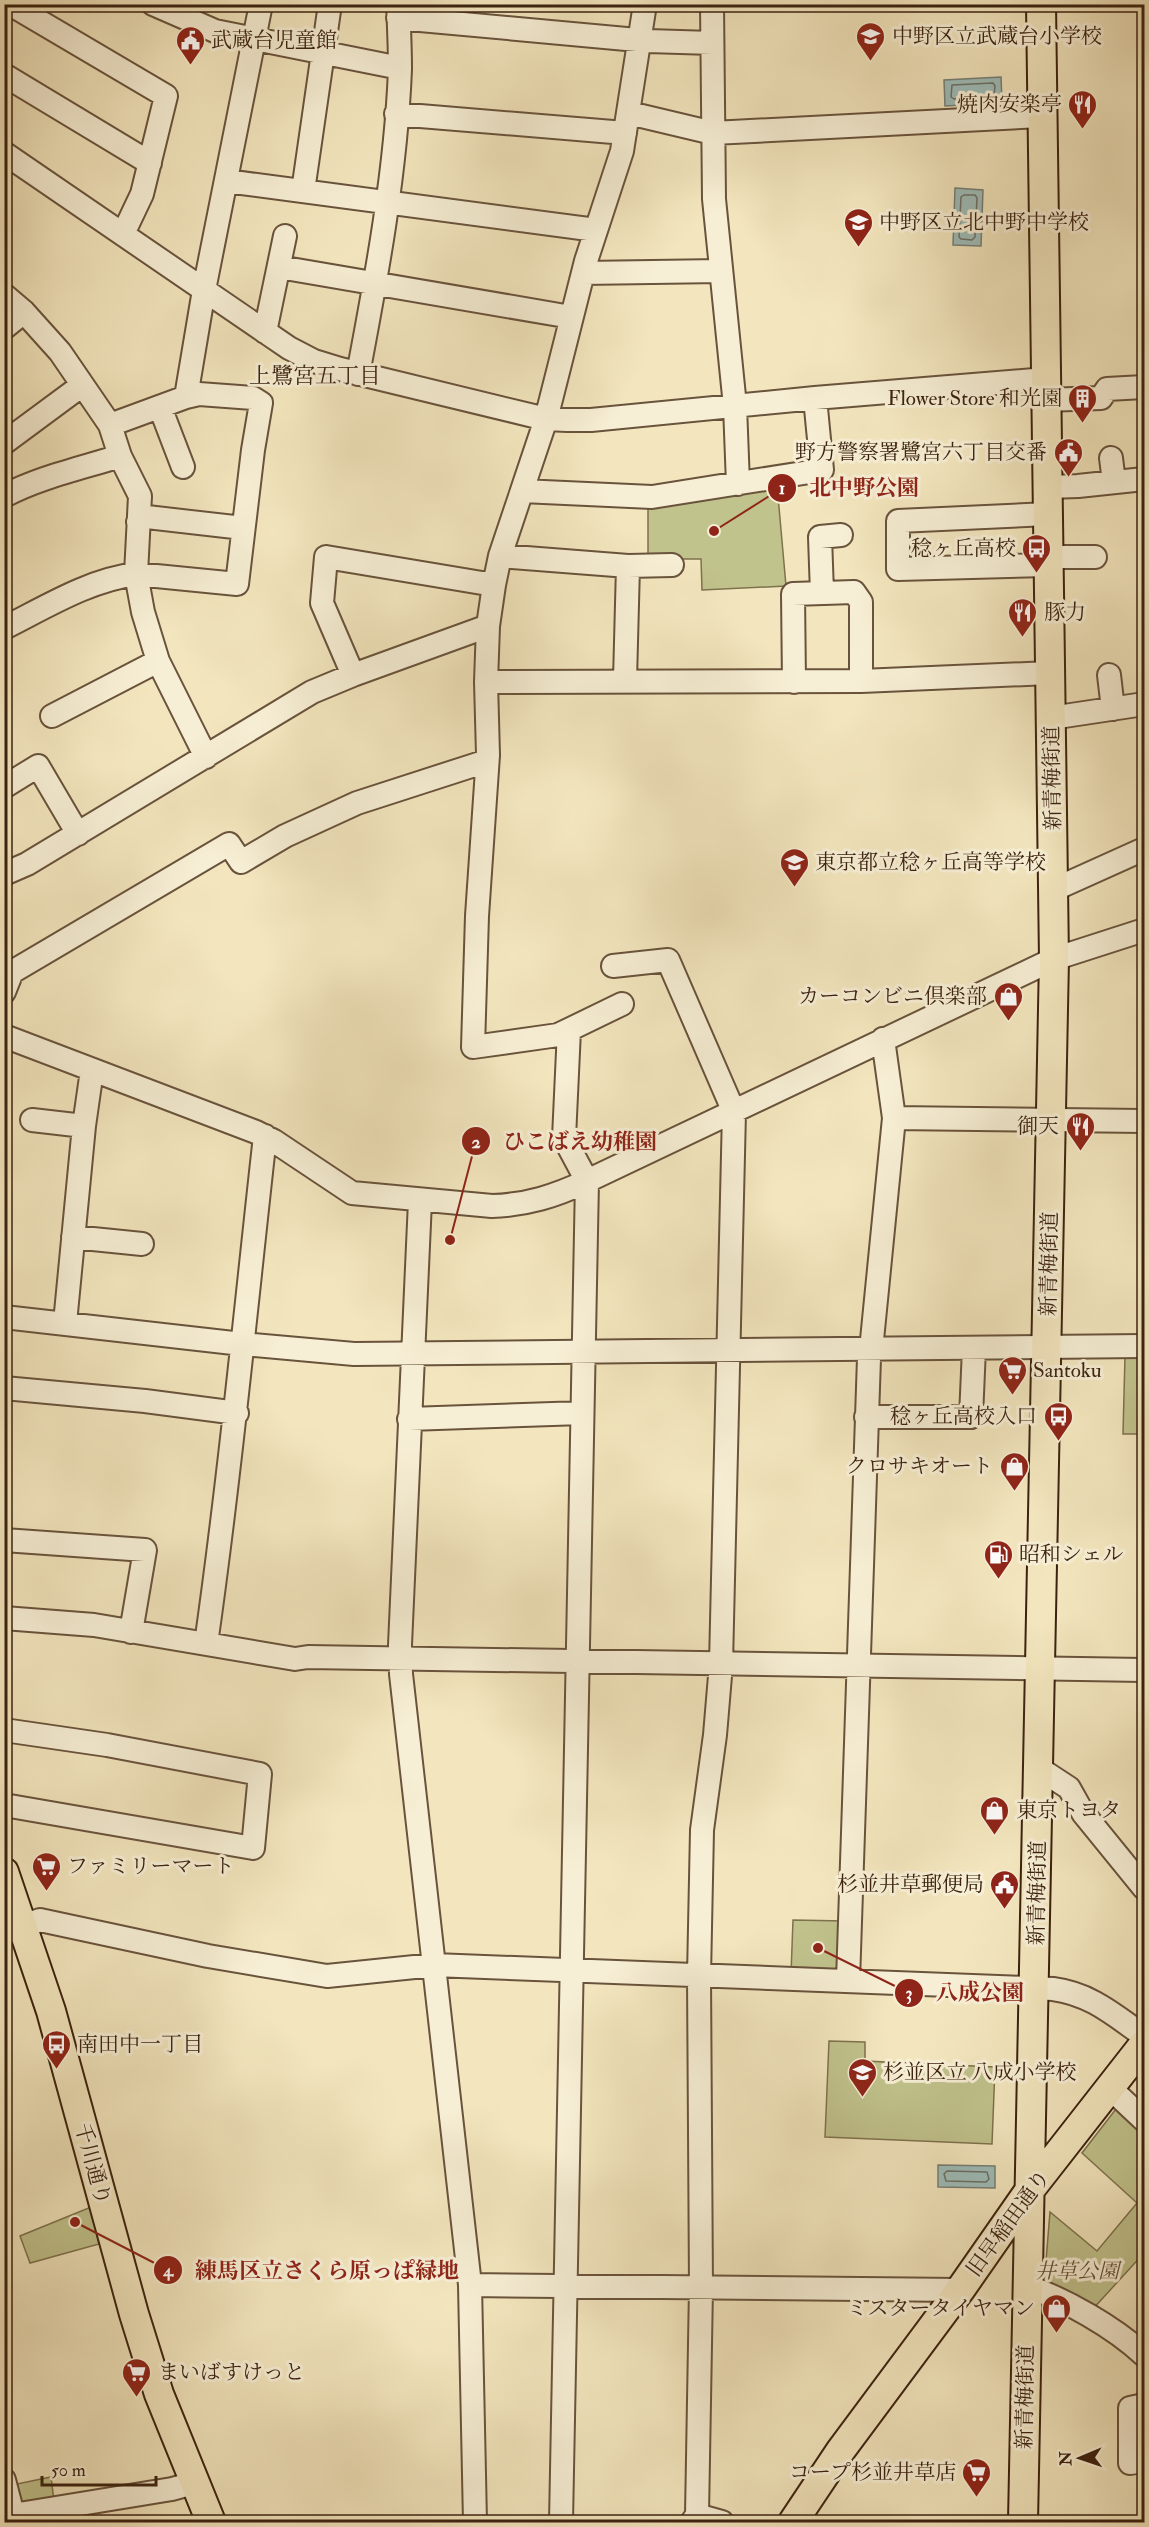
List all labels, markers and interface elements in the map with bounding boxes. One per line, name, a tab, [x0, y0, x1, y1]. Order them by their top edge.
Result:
school or university icon: 中野区立武蔵台小学校	[855, 20, 887, 62]
place label: 中野区立武蔵台小学校	[892, 23, 1102, 50]
public building icon: 武蔵台児童館	[174, 24, 206, 66]
place label: 武蔵台児童館	[211, 27, 337, 54]
restaurant icon: 焼肉安楽亭	[1067, 88, 1099, 130]
place label: 焼肉安楽亭	[957, 91, 1062, 118]
school or university icon: 中野区立北中野中学校	[842, 206, 874, 248]
place label: 中野区立北中野中学校	[879, 209, 1089, 236]
district label: 上鷺宮五丁目	[249, 362, 381, 390]
building icon: Flower Store 和光園	[1067, 382, 1099, 424]
place label: Flower Store 和光園	[887, 385, 1062, 412]
public building icon: 野方警察署鷺宮六丁目交番	[1052, 436, 1084, 478]
place label: 野方警察署鷺宮六丁目交番	[795, 439, 1047, 466]
callout: 北中野公園	[767, 468, 931, 508]
text: 北中野公園	[809, 474, 919, 502]
text: 1	[779, 477, 785, 500]
bus stop icon: 稔ヶ丘高校	[1021, 532, 1053, 574]
place label: 稔ヶ丘高校	[911, 535, 1016, 562]
restaurant icon: 豚力	[1007, 596, 1039, 638]
place label: 豚力	[1044, 599, 1086, 626]
street label: 新青梅街道	[1038, 725, 1067, 831]
school or university icon: 東京都立稔ヶ丘高等学校	[778, 846, 810, 888]
place label: 東京都立稔ヶ丘高等学校	[815, 849, 1046, 876]
shop icon: カーコンビニ倶楽部	[992, 980, 1024, 1022]
place label: カーコンビニ倶楽部	[798, 983, 987, 1010]
restaurant icon: 御天	[1064, 1110, 1096, 1152]
place label: 御天	[1017, 1113, 1059, 1140]
callout: ひこばえ幼稚園	[461, 1121, 669, 1161]
text: ひこばえ幼稚園	[503, 1128, 657, 1156]
text: 2	[471, 1131, 481, 1154]
street label: 新青梅街道	[1035, 1211, 1064, 1317]
supermarket icon: Santoku	[996, 1354, 1028, 1396]
place label: Santoku	[1033, 1357, 1102, 1384]
bus stop icon: 稔ヶ丘高校入口	[1042, 1400, 1074, 1442]
place label: 稔ヶ丘高校入口	[890, 1403, 1037, 1430]
shop icon: クロサキオート	[998, 1450, 1030, 1492]
place label: クロサキオート	[846, 1453, 993, 1480]
fuel station icon: 昭和シェル	[982, 1538, 1014, 1580]
place label: 昭和シェル	[1019, 1541, 1124, 1568]
shop icon: 東京トヨタ	[979, 1794, 1011, 1836]
place label: 東京トヨタ	[1016, 1797, 1121, 1824]
street label: 新青梅街道	[1023, 1840, 1052, 1946]
supermarket icon: ファミリーマート	[30, 1850, 62, 1892]
place label: ファミリーマート	[67, 1853, 235, 1880]
public building icon: 杉並井草郵便局	[989, 1868, 1021, 1910]
place label: 杉並井草郵便局	[837, 1871, 984, 1898]
callout: 八成公園	[894, 1973, 1036, 2013]
text: 八成公園	[936, 1979, 1024, 2007]
text: 3	[906, 1982, 913, 2005]
bus stop icon: 南田中一丁目	[40, 2028, 72, 2070]
place label: 南田中一丁目	[77, 2031, 203, 2058]
school or university icon: 杉並区立 八成小学校	[846, 2056, 878, 2098]
place label: 杉並区立 八成小学校	[883, 2059, 1076, 2086]
street label: 千川通り	[69, 2120, 116, 2208]
street label: 旧早稲田通り	[960, 2164, 1056, 2282]
callout: 練馬区立さくら原っぱ緑地	[153, 2250, 471, 2290]
text: 練馬区立さくら原っぱ緑地	[195, 2257, 459, 2285]
park label: 井草公園	[1035, 2258, 1122, 2285]
text: 4	[162, 2259, 174, 2282]
shop icon: ミスタータイヤマン	[1040, 2292, 1072, 2334]
place label: ミスタータイヤマン	[846, 2295, 1035, 2322]
street label: 新青梅街道	[1011, 2344, 1040, 2450]
supermarket icon: まいばすけっと	[121, 2356, 153, 2398]
place label: まいばすけっと	[158, 2359, 305, 2386]
north arrow	[1050, 2428, 1110, 2488]
scale bar	[42, 2449, 156, 2487]
text: N	[1056, 2450, 1076, 2467]
supermarket icon: コープ杉並井草店	[961, 2456, 993, 2498]
text: 50 m	[51, 2459, 86, 2482]
place label: コープ杉並井草店	[789, 2459, 956, 2486]

